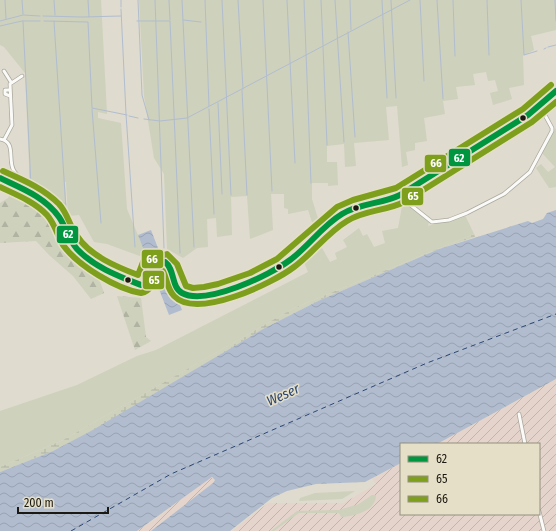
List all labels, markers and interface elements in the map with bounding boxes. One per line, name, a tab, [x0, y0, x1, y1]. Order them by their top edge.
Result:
unlabelled marker	[518, 113, 528, 123]
line badge: 62	[448, 148, 471, 167]
text: 62	[454, 152, 464, 165]
line badge: 66	[424, 154, 447, 173]
text: 66	[430, 157, 442, 170]
line badge: 65	[401, 187, 424, 206]
text: 65	[407, 190, 419, 203]
unlabelled marker	[351, 203, 361, 213]
line badge: 62	[56, 225, 79, 244]
text: 62	[63, 228, 73, 241]
line badge: 66	[141, 249, 164, 269]
text: 66	[146, 253, 158, 266]
unlabelled marker	[274, 262, 284, 272]
line badge: 65	[142, 270, 165, 290]
text: 65	[148, 274, 160, 287]
unlabelled marker	[123, 275, 133, 285]
water label: Weser	[264, 380, 303, 410]
legend	[400, 443, 540, 515]
text: 62	[436, 452, 447, 466]
text: 65	[436, 472, 448, 486]
scale bar	[18, 489, 108, 515]
text: 66	[436, 492, 448, 506]
text: 200 m	[24, 496, 54, 510]

